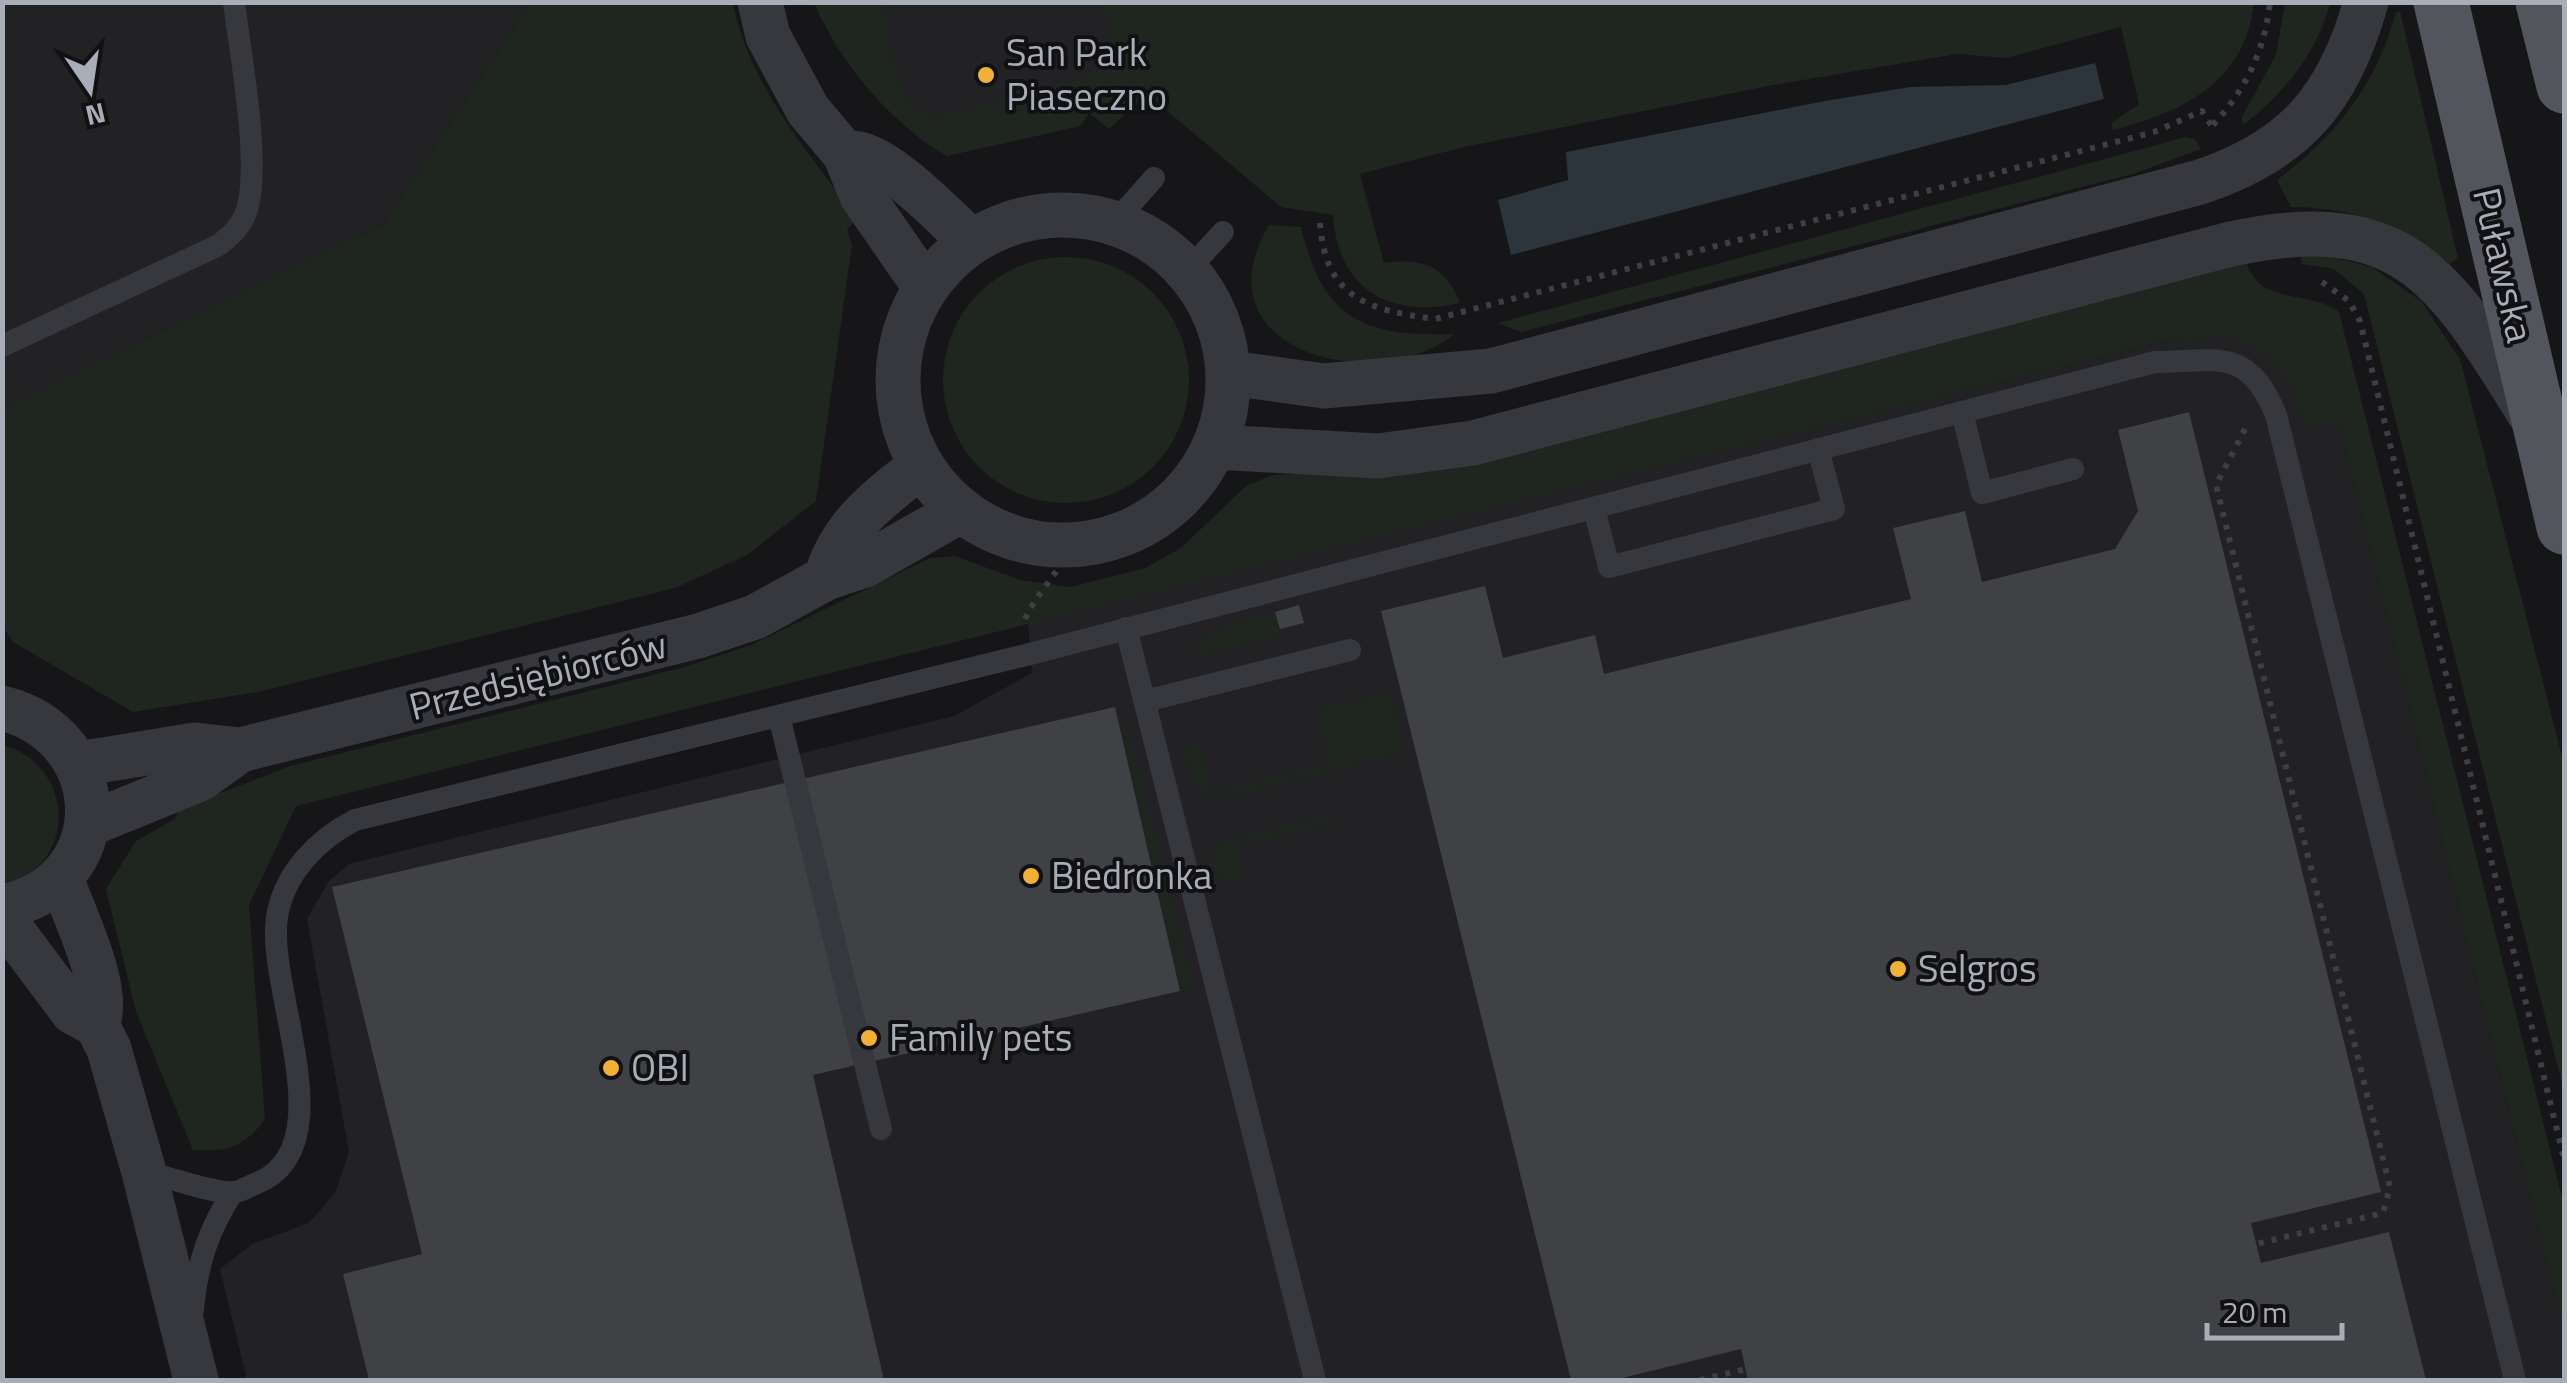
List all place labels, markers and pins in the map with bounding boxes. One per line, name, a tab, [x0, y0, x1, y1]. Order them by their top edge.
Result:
place label: San Park Piaseczno	[1006, 23, 1167, 125]
marker: San Park Piaseczno	[975, 64, 997, 86]
place label: Biedronka	[1051, 846, 1212, 904]
marker: Biedronka	[1020, 865, 1042, 887]
place label: Selgros	[1918, 939, 2037, 997]
marker: Selgros	[1887, 958, 1909, 980]
place label: Family pets	[889, 1008, 1072, 1066]
marker: Family pets	[858, 1027, 880, 1049]
place label: OBI	[631, 1038, 689, 1096]
marker: OBI	[600, 1057, 622, 1079]

